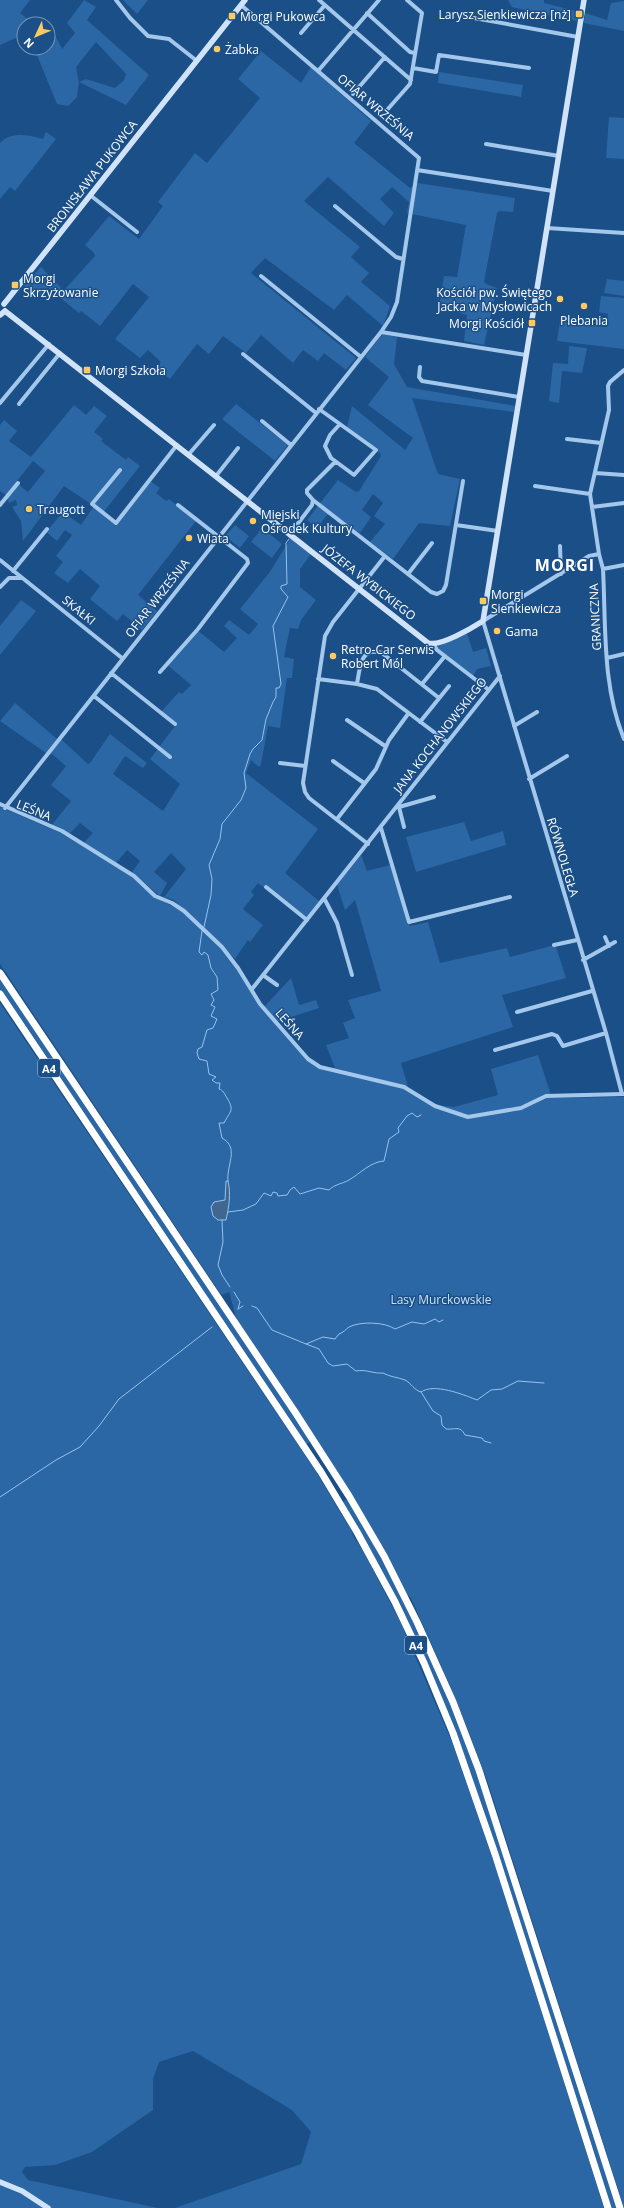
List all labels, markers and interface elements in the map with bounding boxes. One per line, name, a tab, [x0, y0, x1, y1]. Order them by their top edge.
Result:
place label: Larysz Sienkiewicza [nż]	[439, 6, 571, 23]
place label: Morgi Pukowca	[240, 8, 325, 25]
marker: Larysz Sienkiewicza [nż]	[574, 9, 584, 19]
marker: Morgi Pukowca	[227, 11, 237, 21]
north arrow	[16, 16, 56, 56]
text: N	[20, 35, 37, 52]
place label: Żabka	[225, 41, 259, 58]
marker: Żabka	[212, 44, 222, 54]
street label: OFIAR WRZEŚNIA	[334, 70, 418, 144]
street label: BRONISŁAWA PUKOWCA	[43, 116, 141, 236]
place label: Morgi Skrzyżowanie	[23, 270, 99, 301]
marker: Morgi Skrzyżowanie	[10, 280, 20, 290]
place label: Kościół pw. Świętego Jacka w Mysłowicach	[436, 284, 552, 315]
marker: Kościół pw. Świętego Jacka w Mysłowicach	[555, 294, 565, 304]
marker: Plebania	[579, 301, 589, 311]
place label: Plebania	[560, 312, 608, 329]
place label: Morgi Kościół	[449, 315, 525, 332]
marker: Morgi Kościół	[527, 318, 537, 328]
place label: Morgi Szkoła	[95, 362, 166, 379]
marker: Morgi Szkoła	[82, 365, 92, 375]
place label: Traugott	[37, 501, 85, 518]
marker: Traugott	[24, 504, 34, 514]
place label: Miejski Ośrodek Kultury	[261, 506, 353, 537]
marker: Miejski Ośrodek Kultury	[248, 516, 258, 526]
place label: Wiata	[197, 530, 229, 547]
marker: Wiata	[184, 533, 194, 543]
street label: JÓZEFA WYBICKIEGO	[318, 539, 419, 624]
district label: MORGI	[535, 554, 595, 576]
street label: OFIAR WRZEŚNIA	[121, 555, 193, 641]
street label: GRANICZNA	[585, 583, 605, 651]
place label: Morgi Sienkiewicza	[491, 586, 561, 617]
street label: SKAŁKI	[59, 591, 99, 629]
marker: Morgi Sienkiewicza	[478, 596, 488, 606]
place label: Gama	[505, 623, 538, 640]
marker: Gama	[492, 626, 502, 636]
place label: Retro-Car Serwis Robert Mól	[341, 641, 434, 672]
marker: Retro-Car Serwis Robert Mól	[328, 651, 338, 661]
street label: JANA KOCHANOWSKIEGO	[389, 674, 491, 797]
street label: LEŚNA	[14, 795, 54, 825]
street label: RÓWNOLEGŁA	[543, 815, 583, 899]
street label: LEŚNA	[272, 1005, 309, 1044]
road number: A4	[38, 1059, 60, 1077]
park label: Lasy Murckowskie	[390, 1291, 492, 1308]
road number: A4	[405, 1636, 427, 1654]

